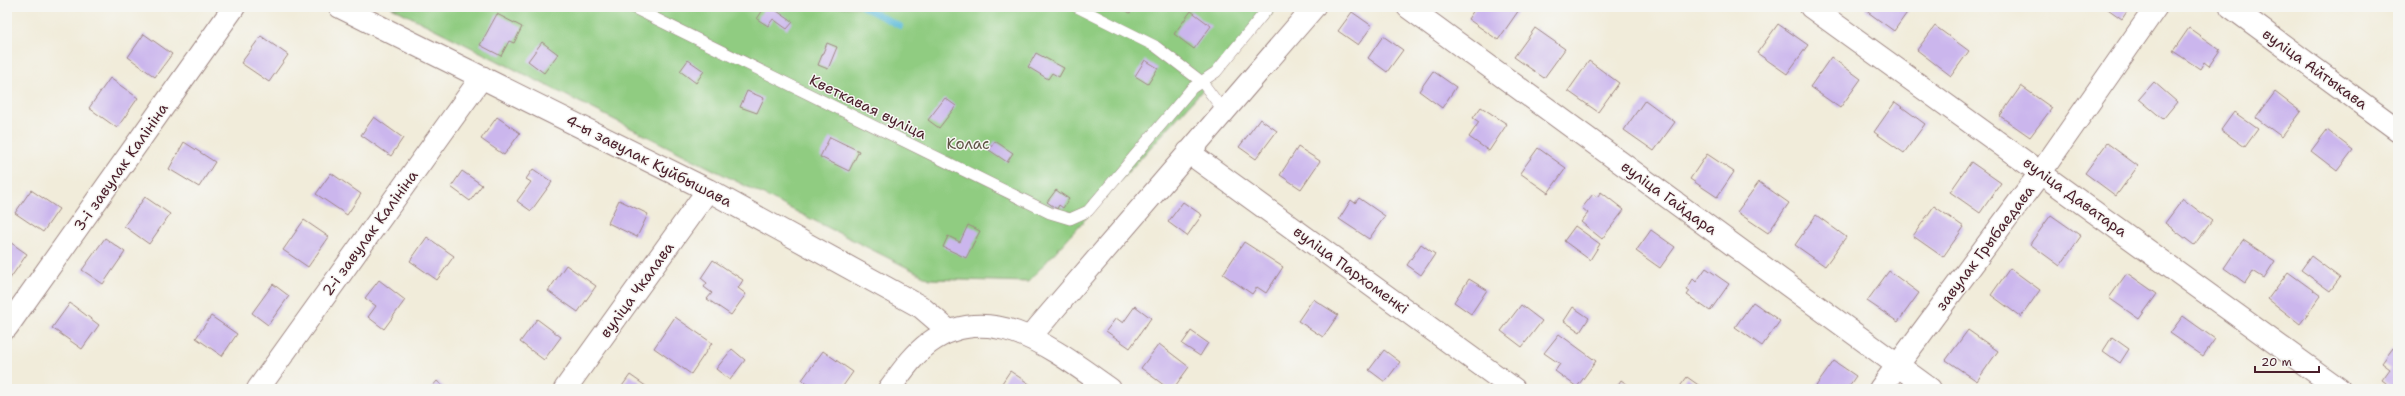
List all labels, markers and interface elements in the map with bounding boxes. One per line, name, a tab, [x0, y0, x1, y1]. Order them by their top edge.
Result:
street label: вуліца Айтыкава	[2258, 24, 2372, 114]
street label: Кветкавая вуліца	[806, 70, 931, 144]
street label: 3-і завулак Калініна	[69, 99, 173, 235]
street label: 4-ы завулак Куйбышава	[563, 110, 736, 212]
park label: Колас	[946, 134, 990, 154]
street label: вуліца Даватара	[2019, 152, 2132, 242]
street label: вуліца Гайдара	[1617, 156, 1722, 240]
street label: 2-і завулак Калініна	[318, 165, 423, 300]
street label: завулак Грыбаедава	[1931, 181, 2039, 315]
street label: вуліца Пархоменкі	[1289, 221, 1413, 319]
street label: вуліца Чкалава	[595, 238, 679, 342]
scale bar	[2255, 348, 2319, 374]
text: 20 m	[2261, 354, 2292, 370]

